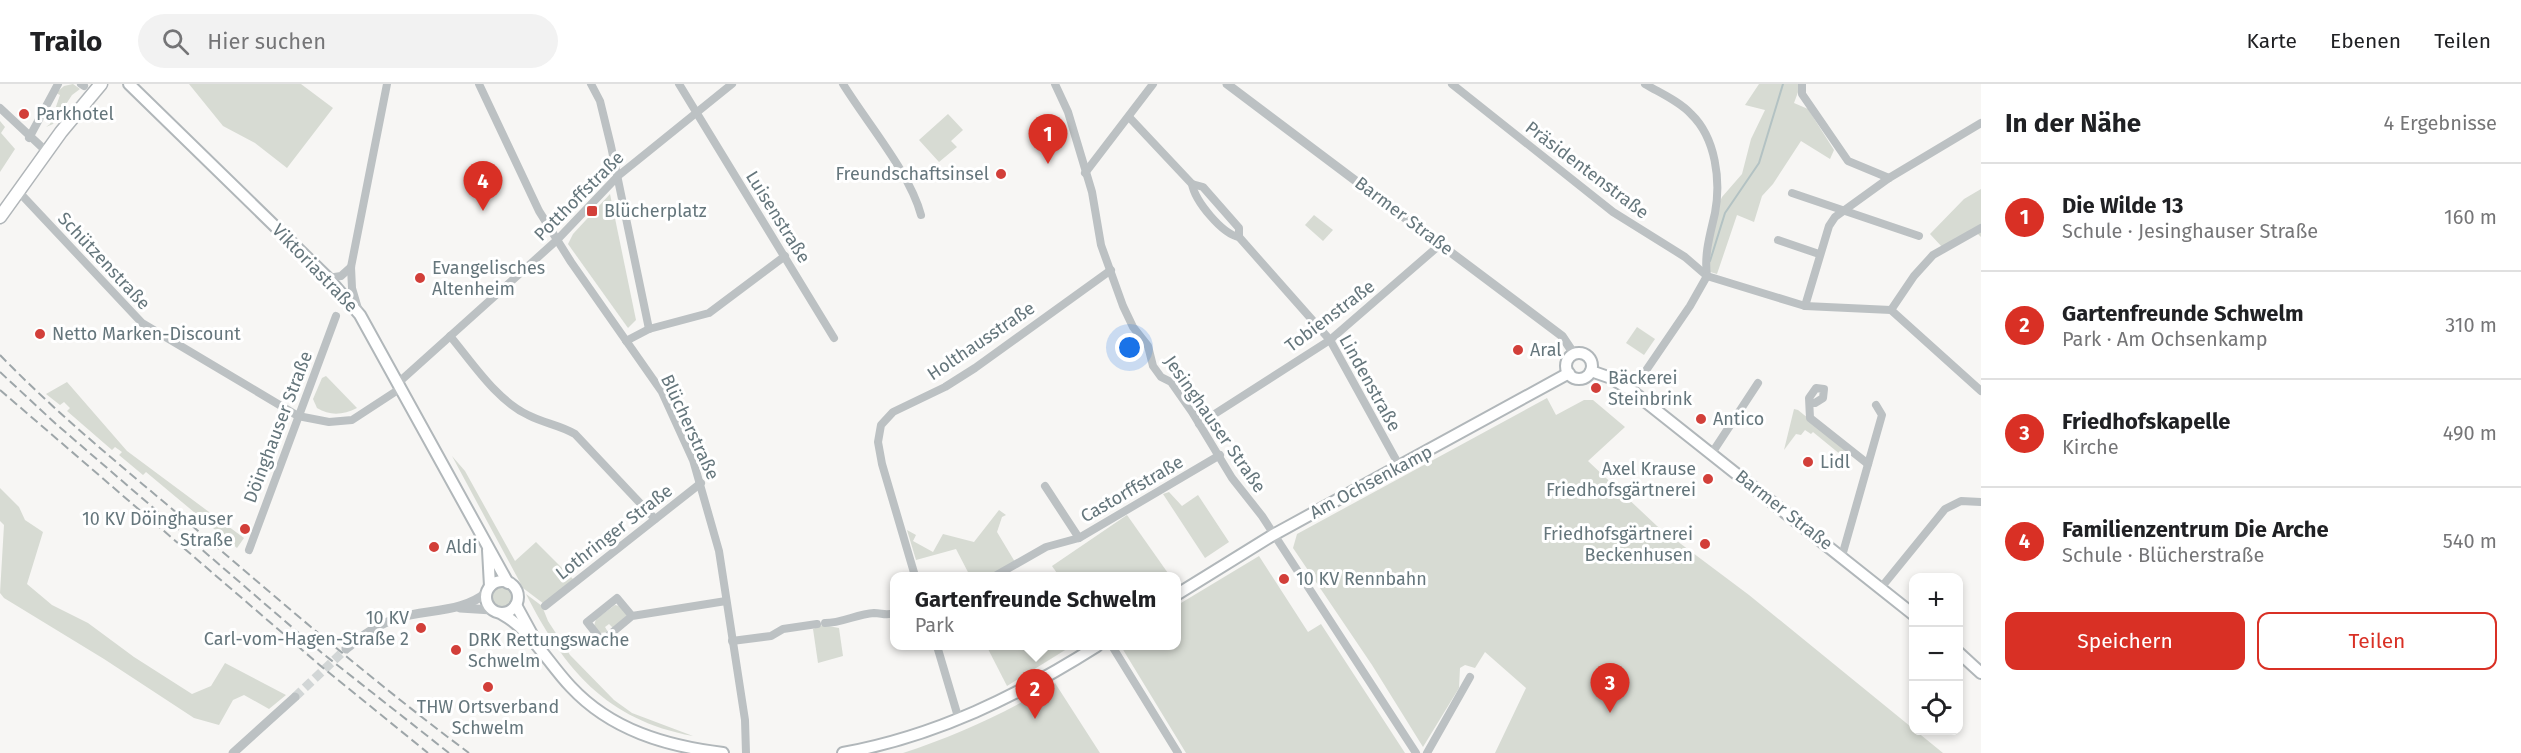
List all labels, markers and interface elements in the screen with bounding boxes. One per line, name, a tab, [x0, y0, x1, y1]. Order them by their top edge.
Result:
search box	[138, 14, 558, 68]
text: Trailo	[30, 25, 102, 58]
icon: search	[159, 25, 192, 58]
text: Hier suchen	[207, 28, 326, 55]
text: Karte	[2246, 28, 2297, 54]
text: Ebenen	[2330, 28, 2401, 54]
text: Teilen	[2434, 28, 2491, 54]
place label: Parkhotel	[36, 103, 114, 125]
marker: Parkhotel	[17, 107, 31, 121]
text: In der Nähe	[2005, 108, 2141, 139]
text: 4 Ergebnisse	[2384, 111, 2497, 135]
pin: 1	[1028, 115, 1068, 164]
street label: Präsidentenstraße	[1521, 116, 1653, 224]
street label: Potthoffstraße	[530, 147, 628, 245]
pin: 4	[464, 162, 502, 211]
place label: Freundschaftsinsel	[835, 163, 989, 185]
street label: Luisenstraße	[741, 167, 815, 267]
marker: Freundschaftsinsel	[994, 167, 1008, 181]
street label: Barmer Straße	[1350, 172, 1458, 260]
text: Die Wilde 13	[2062, 192, 2183, 219]
place label: Blücherplatz	[604, 200, 707, 222]
marker: Blücherplatz	[585, 204, 599, 218]
text: 1	[2020, 205, 2029, 229]
text: 160 m	[2444, 205, 2497, 229]
street label: Schützenstraße	[53, 208, 155, 314]
street label: Viktoriastraße	[267, 219, 363, 317]
text: Schule · Jesinghauser Straße	[2062, 219, 2318, 243]
place label: Evangelisches Altenheim	[432, 257, 545, 300]
marker: Evangelisches Altenheim	[413, 271, 427, 285]
street label: Tobienstraße	[1281, 275, 1379, 357]
street label: Holthausstraße	[923, 297, 1039, 385]
text: Gartenfreunde Schwelm	[2062, 300, 2304, 327]
text: 2	[2019, 313, 2030, 337]
text: 310 m	[2445, 313, 2497, 337]
place label: Netto Marken-Discount	[52, 323, 241, 345]
marker: Netto Marken-Discount	[33, 327, 47, 341]
text: Park · Am Ochsenkamp	[2062, 327, 2268, 351]
street label: Lindenstraße	[1334, 331, 1406, 435]
your location	[1115, 333, 1144, 362]
place label: Aral	[1530, 339, 1562, 361]
marker: Aral	[1511, 343, 1525, 357]
street label: Döinghauser Straße	[239, 348, 317, 506]
street label: Jesinghauser Straße	[1159, 351, 1271, 497]
place label: Bäckerei Steinbrink	[1608, 367, 1693, 410]
street label: Blücherstraße	[656, 371, 724, 483]
marker: Bäckerei Steinbrink	[1589, 381, 1603, 395]
place label: Antico	[1713, 408, 1764, 430]
text: Friedhofskapelle	[2062, 408, 2230, 435]
marker: Antico	[1694, 412, 1708, 426]
text: 3	[2019, 421, 2030, 445]
text: 490 m	[2443, 421, 2497, 445]
text: Kirche	[2062, 435, 2119, 459]
street label: Am Ochsenkamp	[1306, 440, 1436, 524]
street label: Castorffstraße	[1077, 451, 1187, 527]
place label: Lidl	[1820, 451, 1850, 473]
marker: Lidl	[1801, 455, 1815, 469]
place label: Axel Krause Friedhofsgärtnerei	[1546, 458, 1696, 501]
street label: Barmer Straße	[1731, 465, 1837, 555]
marker: Axel Krause Friedhofsgärtnerei	[1701, 472, 1715, 486]
street label: Lothringer Straße	[551, 480, 677, 584]
place label: 10 KV Döinghauser Straße	[82, 508, 233, 551]
text: Familienzentrum Die Arche	[2062, 516, 2329, 543]
marker: 10 KV Döinghauser Straße	[238, 522, 252, 536]
place label: Friedhofsgärtnerei Beckenhusen	[1543, 523, 1693, 566]
text: 4	[2019, 529, 2030, 553]
text: 540 m	[2443, 529, 2497, 553]
place label: Aldi	[446, 536, 477, 558]
marker: Friedhofsgärtnerei Beckenhusen	[1698, 537, 1712, 551]
marker: Aldi	[427, 540, 441, 554]
text: Schule · Blücherstraße	[2062, 543, 2264, 567]
place label: 10 KV Rennbahn	[1296, 568, 1427, 590]
popup	[890, 572, 1181, 650]
marker: 10 KV Rennbahn	[1277, 572, 1291, 586]
map controls	[1909, 573, 1963, 735]
button: +	[1909, 573, 1963, 627]
text: Gartenfreunde Schwelm	[915, 586, 1156, 613]
place label: 10 KV Carl-vom-Hagen-Straße 2	[204, 607, 409, 650]
button: Speichern	[2005, 612, 2245, 670]
button: Teilen	[2257, 612, 2497, 670]
text: Park	[915, 613, 954, 637]
marker: 10 KV Carl-vom-Hagen-Straße 2	[414, 621, 428, 635]
button: −	[1909, 627, 1963, 681]
place label: DRK Rettungswache Schwelm	[468, 629, 629, 672]
marker: DRK Rettungswache Schwelm	[449, 643, 463, 657]
pin: 3	[1590, 664, 1630, 713]
pin: 2	[1016, 670, 1054, 719]
marker: THW Ortsverband Schwelm	[481, 680, 495, 694]
button: locate	[1909, 681, 1963, 735]
place label: THW Ortsverband Schwelm	[417, 696, 559, 739]

